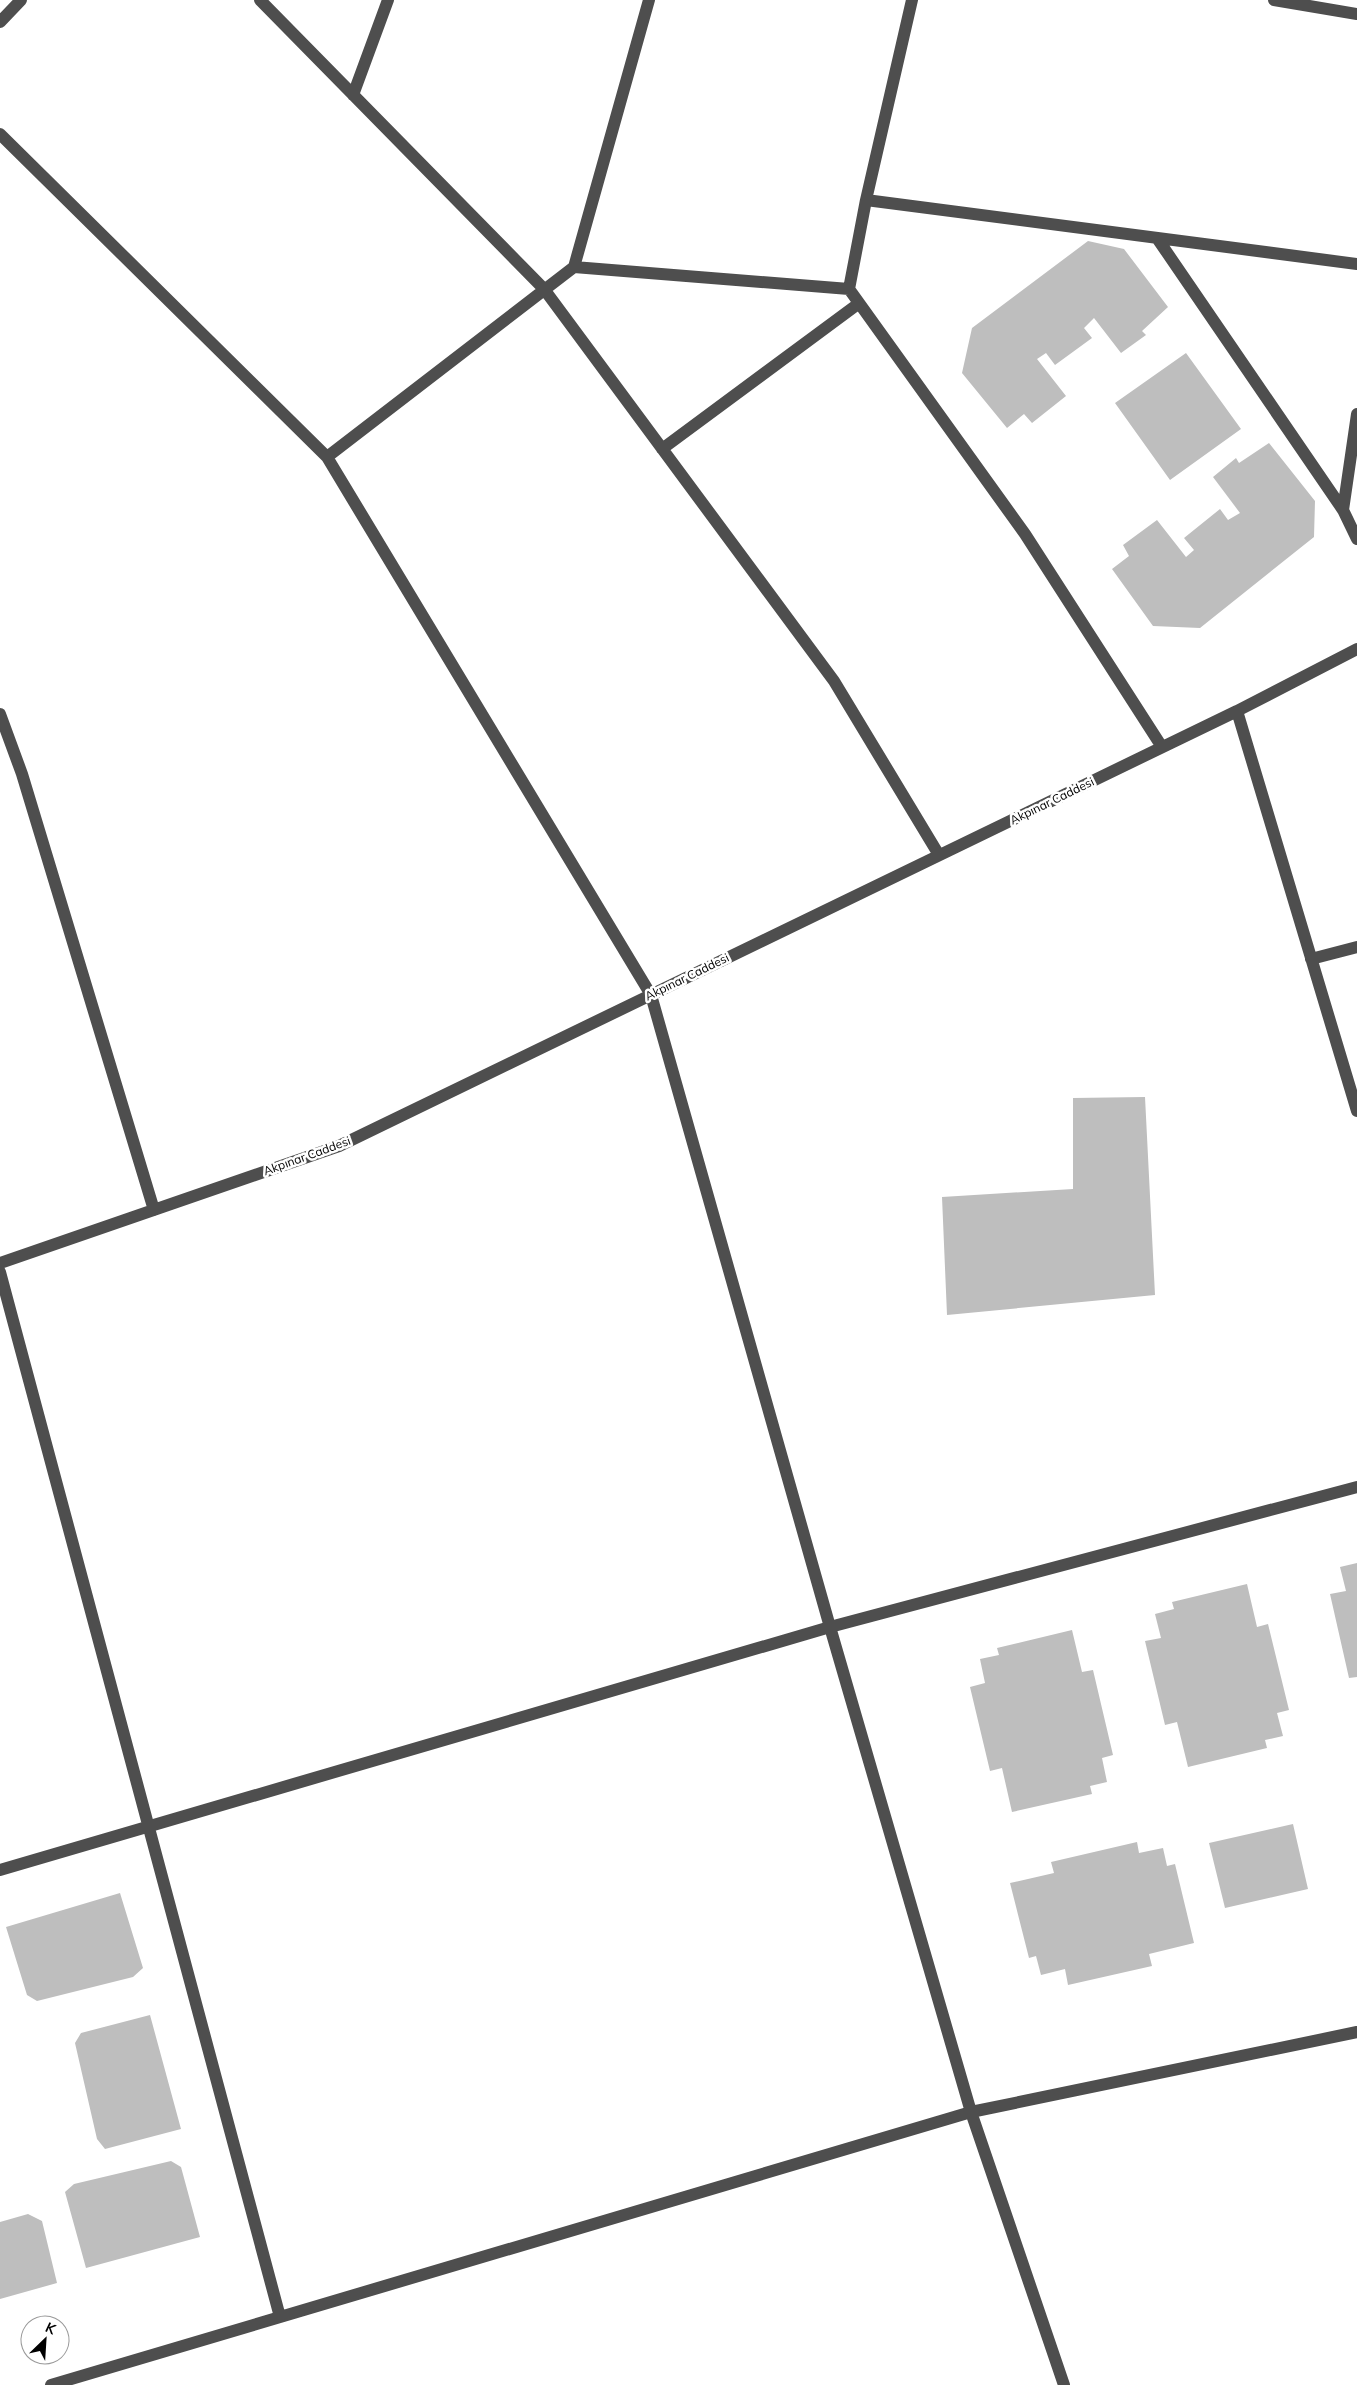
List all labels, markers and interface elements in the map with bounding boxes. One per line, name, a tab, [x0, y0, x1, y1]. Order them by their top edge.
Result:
street label: Akpınar Caddesi	[1007, 774, 1096, 827]
street label: Akpınar Caddesi	[642, 950, 731, 1003]
street label: Akpınar Caddesi	[261, 1133, 353, 1178]
north arrow	[20, 2315, 70, 2365]
text: K	[42, 2318, 59, 2339]

